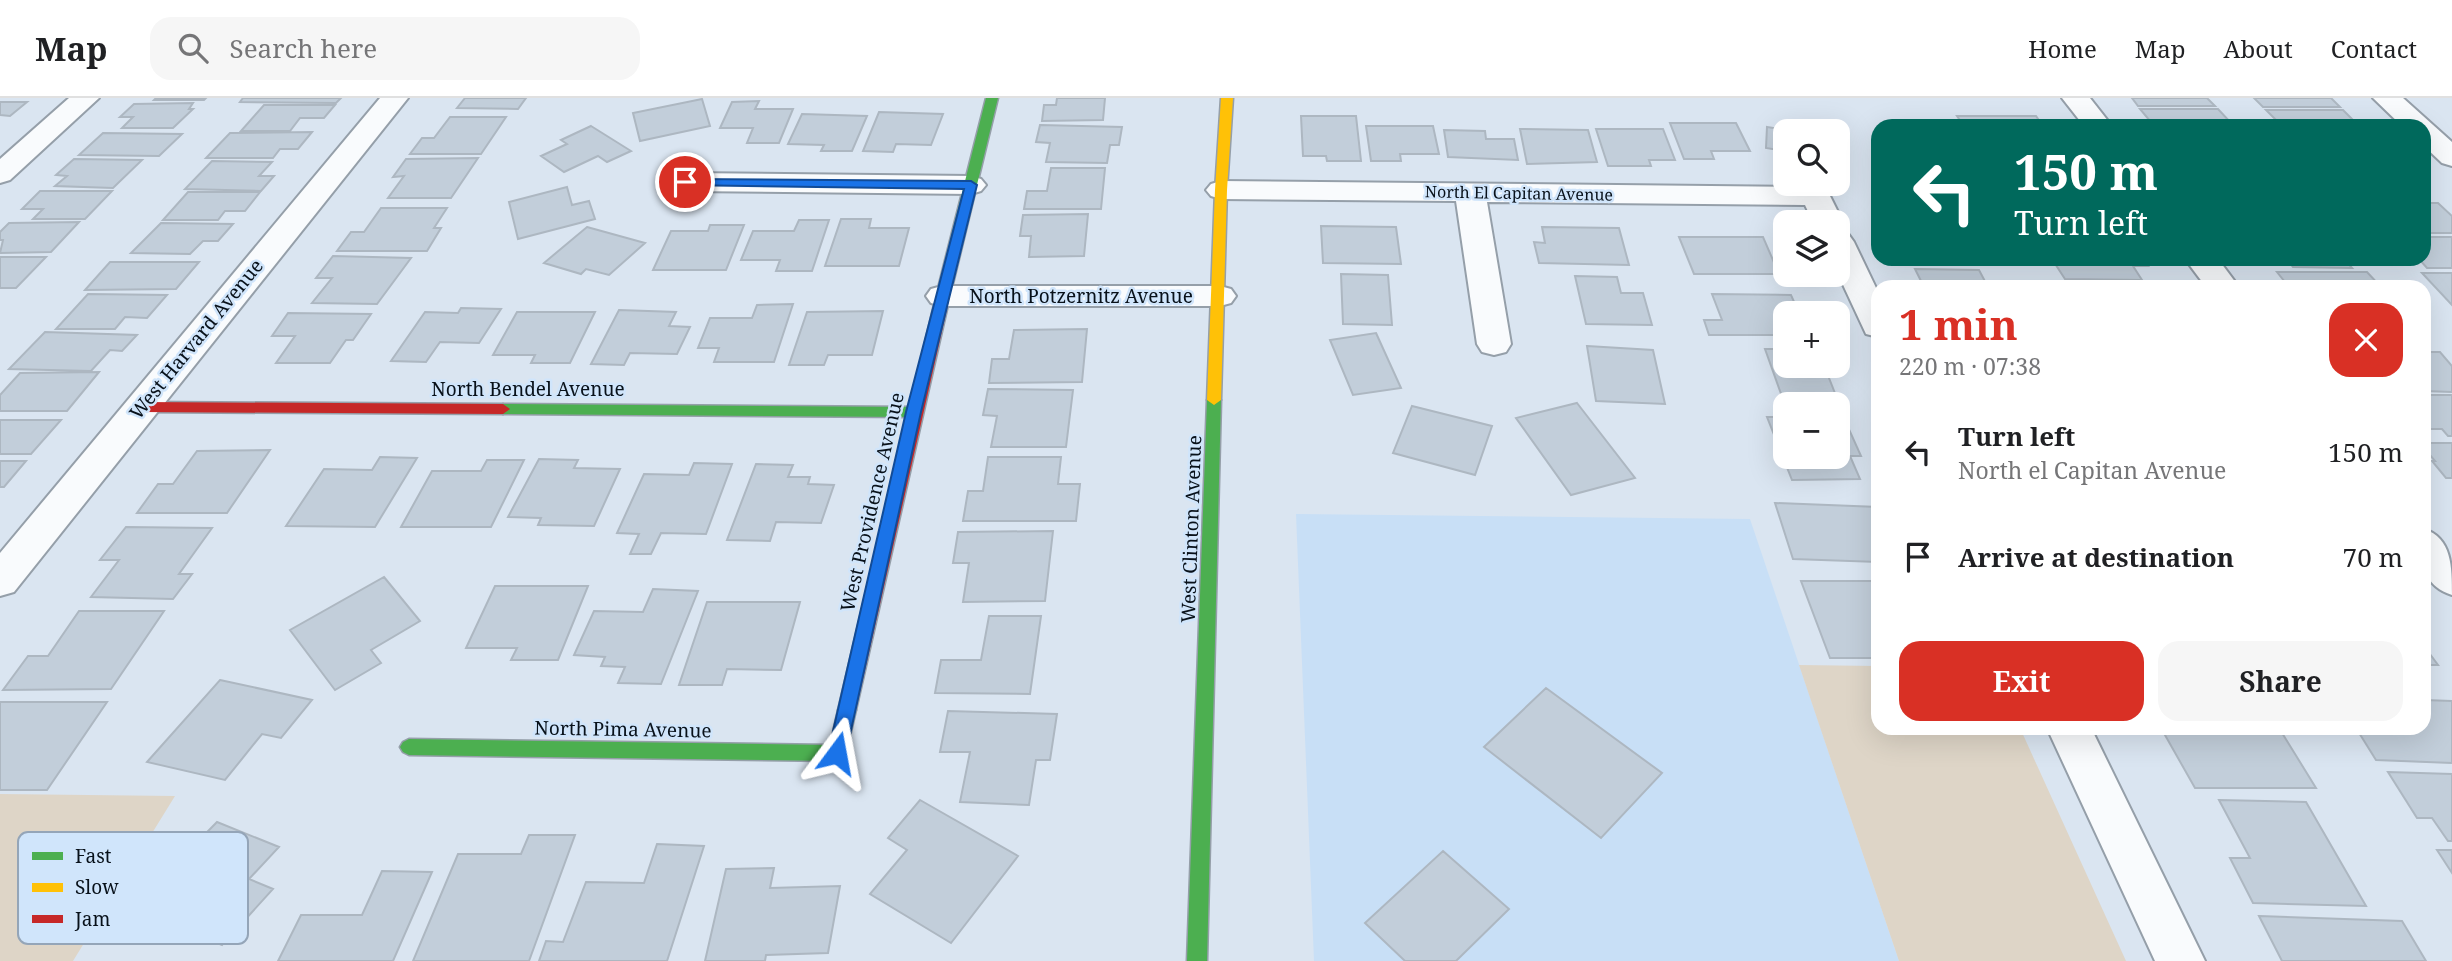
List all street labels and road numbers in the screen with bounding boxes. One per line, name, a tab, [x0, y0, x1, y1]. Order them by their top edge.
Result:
street label: North El Capitan Avenue	[1425, 180, 1613, 206]
street label: West Harvard Avenue	[123, 253, 269, 425]
street label: North Potzernitz Avenue	[969, 283, 1193, 309]
street label: North Bendel Avenue	[431, 376, 625, 402]
street label: West Providence Avenue	[834, 390, 910, 614]
street label: West Clinton Avenue	[1175, 435, 1207, 623]
street label: North Pima Avenue	[534, 714, 712, 744]

